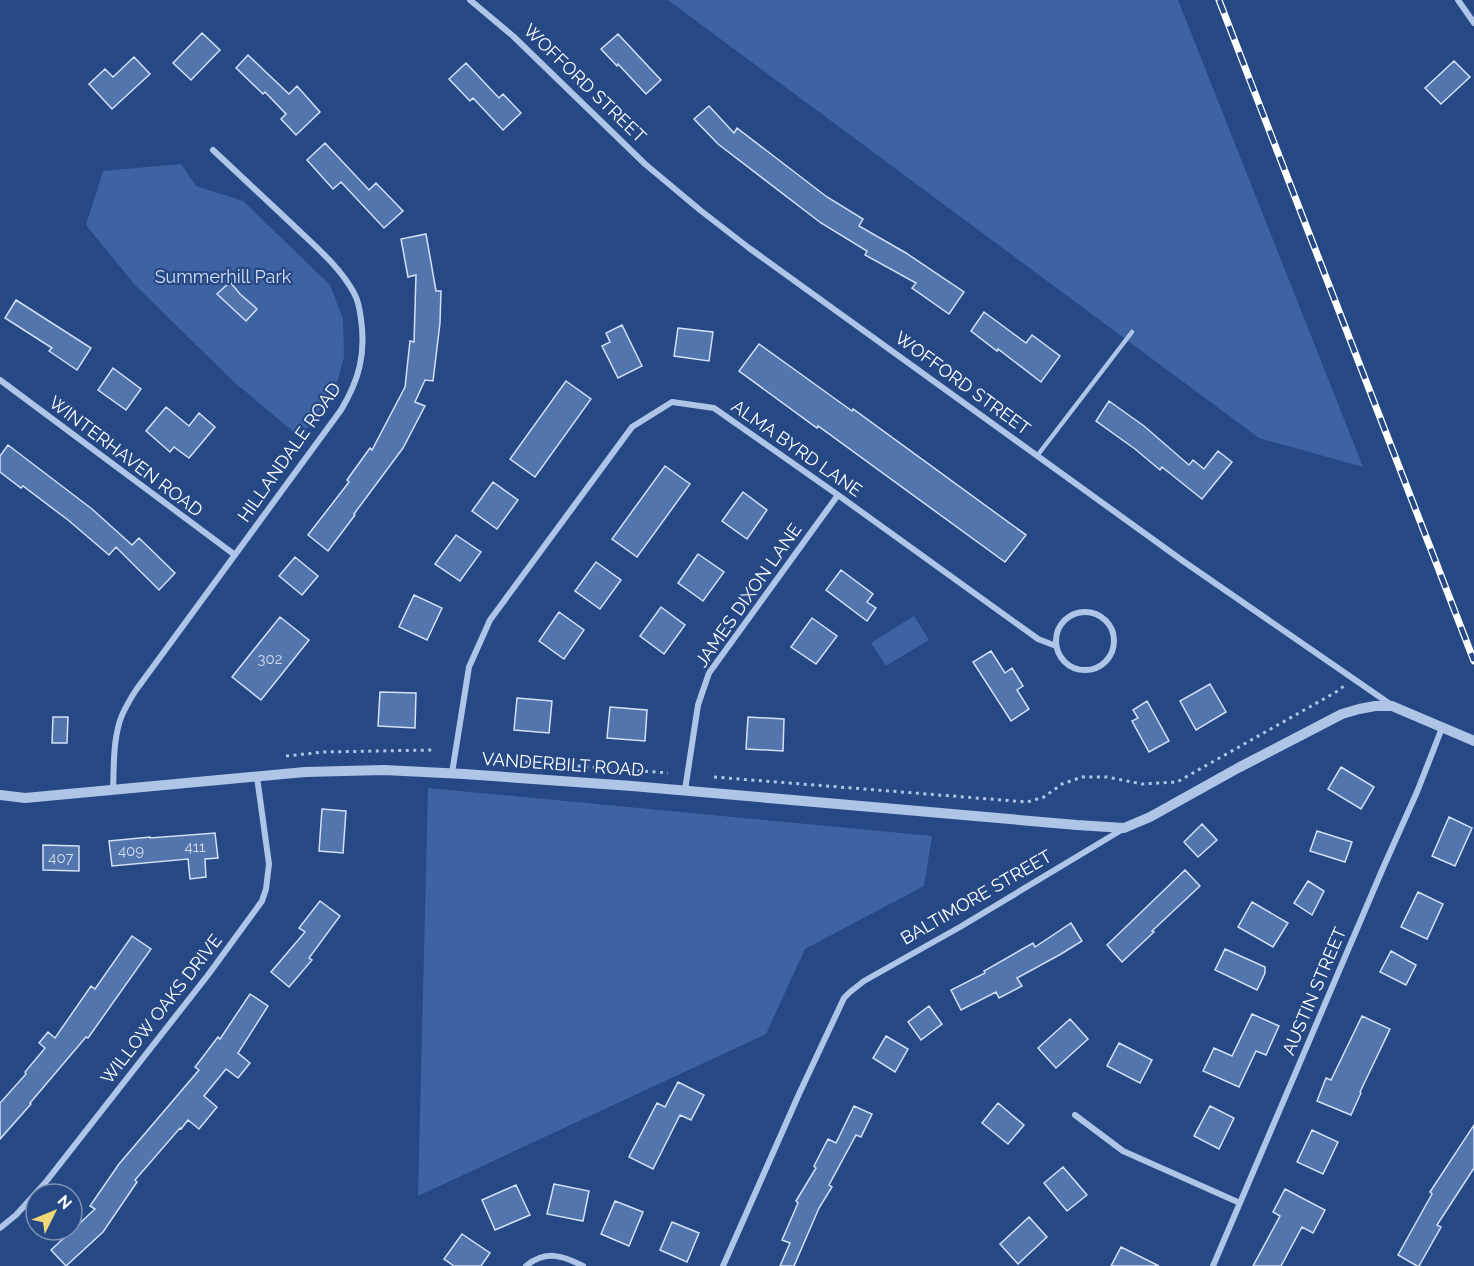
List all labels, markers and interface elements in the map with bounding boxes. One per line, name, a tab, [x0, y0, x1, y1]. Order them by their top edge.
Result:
street label: WOFFORD STREET	[519, 19, 651, 147]
park label: Summerhill Park	[155, 266, 292, 287]
street label: WOFFORD STREET	[891, 327, 1035, 439]
street label: HILLANDALE ROAD	[233, 378, 345, 526]
street label: WINTERHAVEN ROAD	[45, 391, 207, 521]
street label: ALMA BYRD LANE	[728, 395, 866, 501]
street label: JAMES DIXON LANE	[691, 519, 805, 671]
house number: 302	[257, 650, 283, 668]
street label: VANDERBILT ROAD	[481, 748, 645, 780]
house number: 411	[184, 838, 206, 856]
house number: 409	[118, 842, 144, 860]
street label: BALTIMORE STREET	[897, 845, 1055, 949]
house number: 407	[48, 849, 74, 867]
street label: AUSTIN STREET	[1278, 924, 1350, 1058]
street label: WILLOW OAKS DRIVE	[96, 930, 226, 1088]
north arrow	[24, 1182, 84, 1242]
text: N	[53, 1191, 76, 1213]

